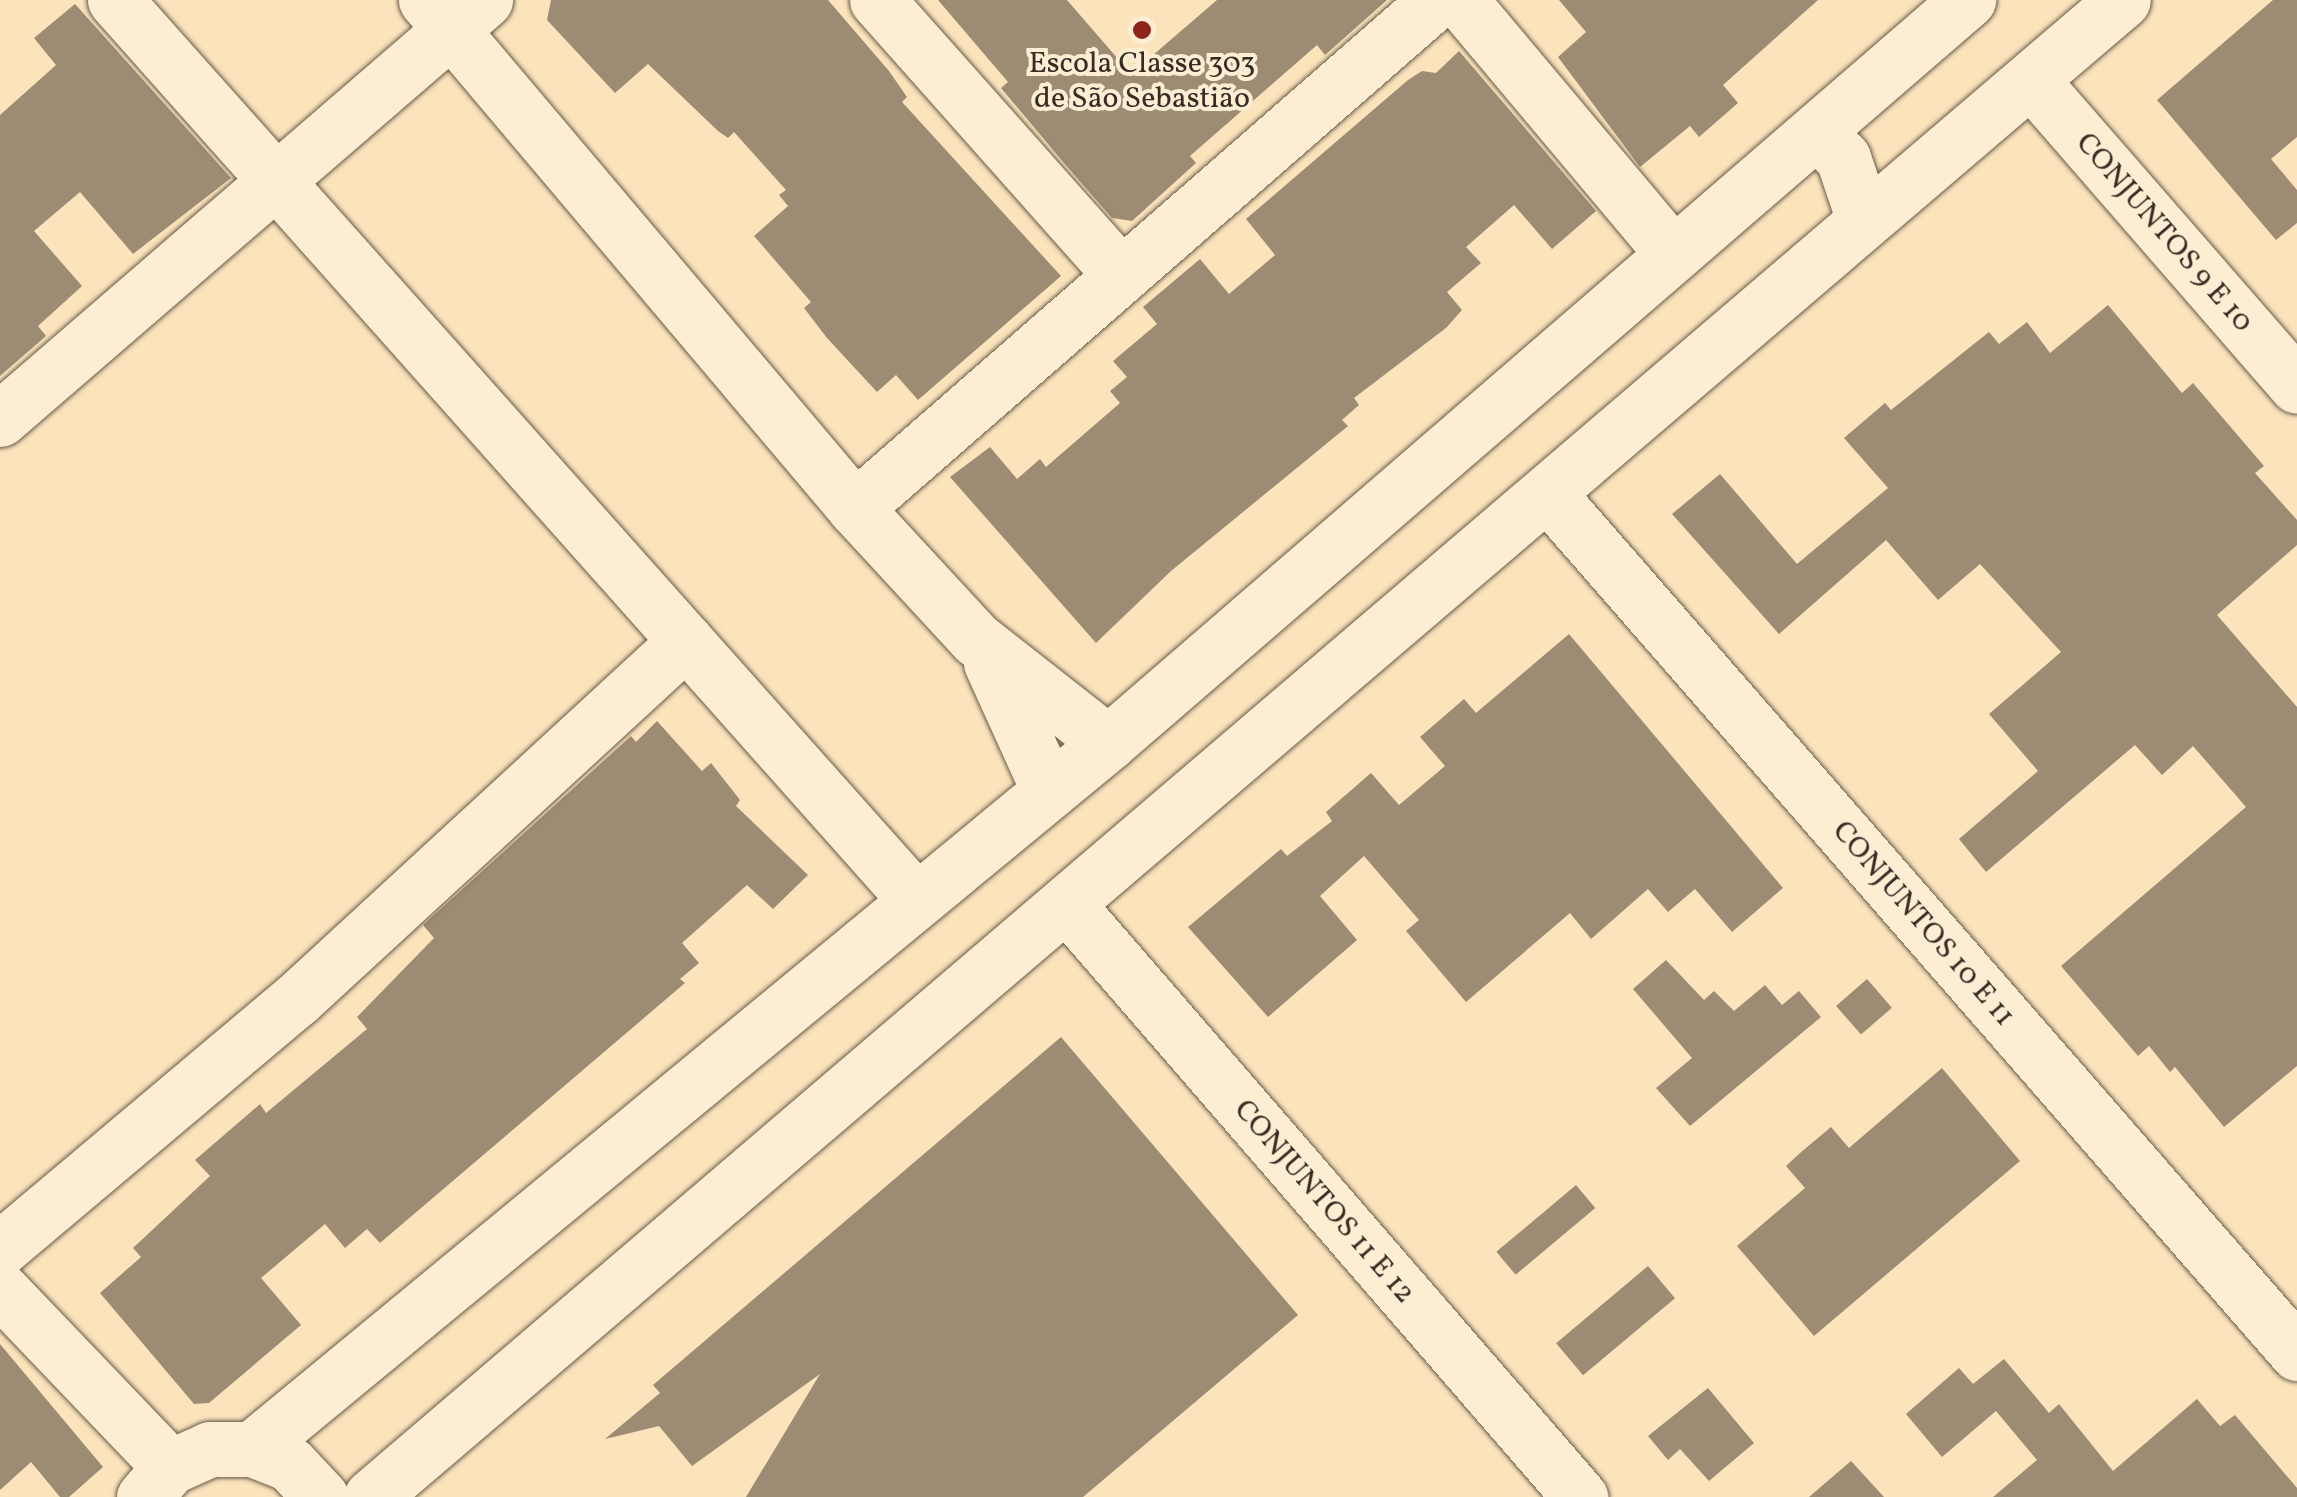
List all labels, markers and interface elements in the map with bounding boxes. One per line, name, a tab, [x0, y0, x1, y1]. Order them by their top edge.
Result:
marker: Escola Classe 303 de São Sebastião	[1131, 19, 1153, 41]
place label: Escola Classe 303 de São Sebastião	[1029, 46, 1255, 116]
street label: CONJUNTOS 9 E 10	[2068, 126, 2260, 340]
street label: CONJUNTOS 10 E 11	[1824, 814, 2022, 1034]
street label: CONJUNTOS 11 E 12	[1226, 1093, 1422, 1311]

